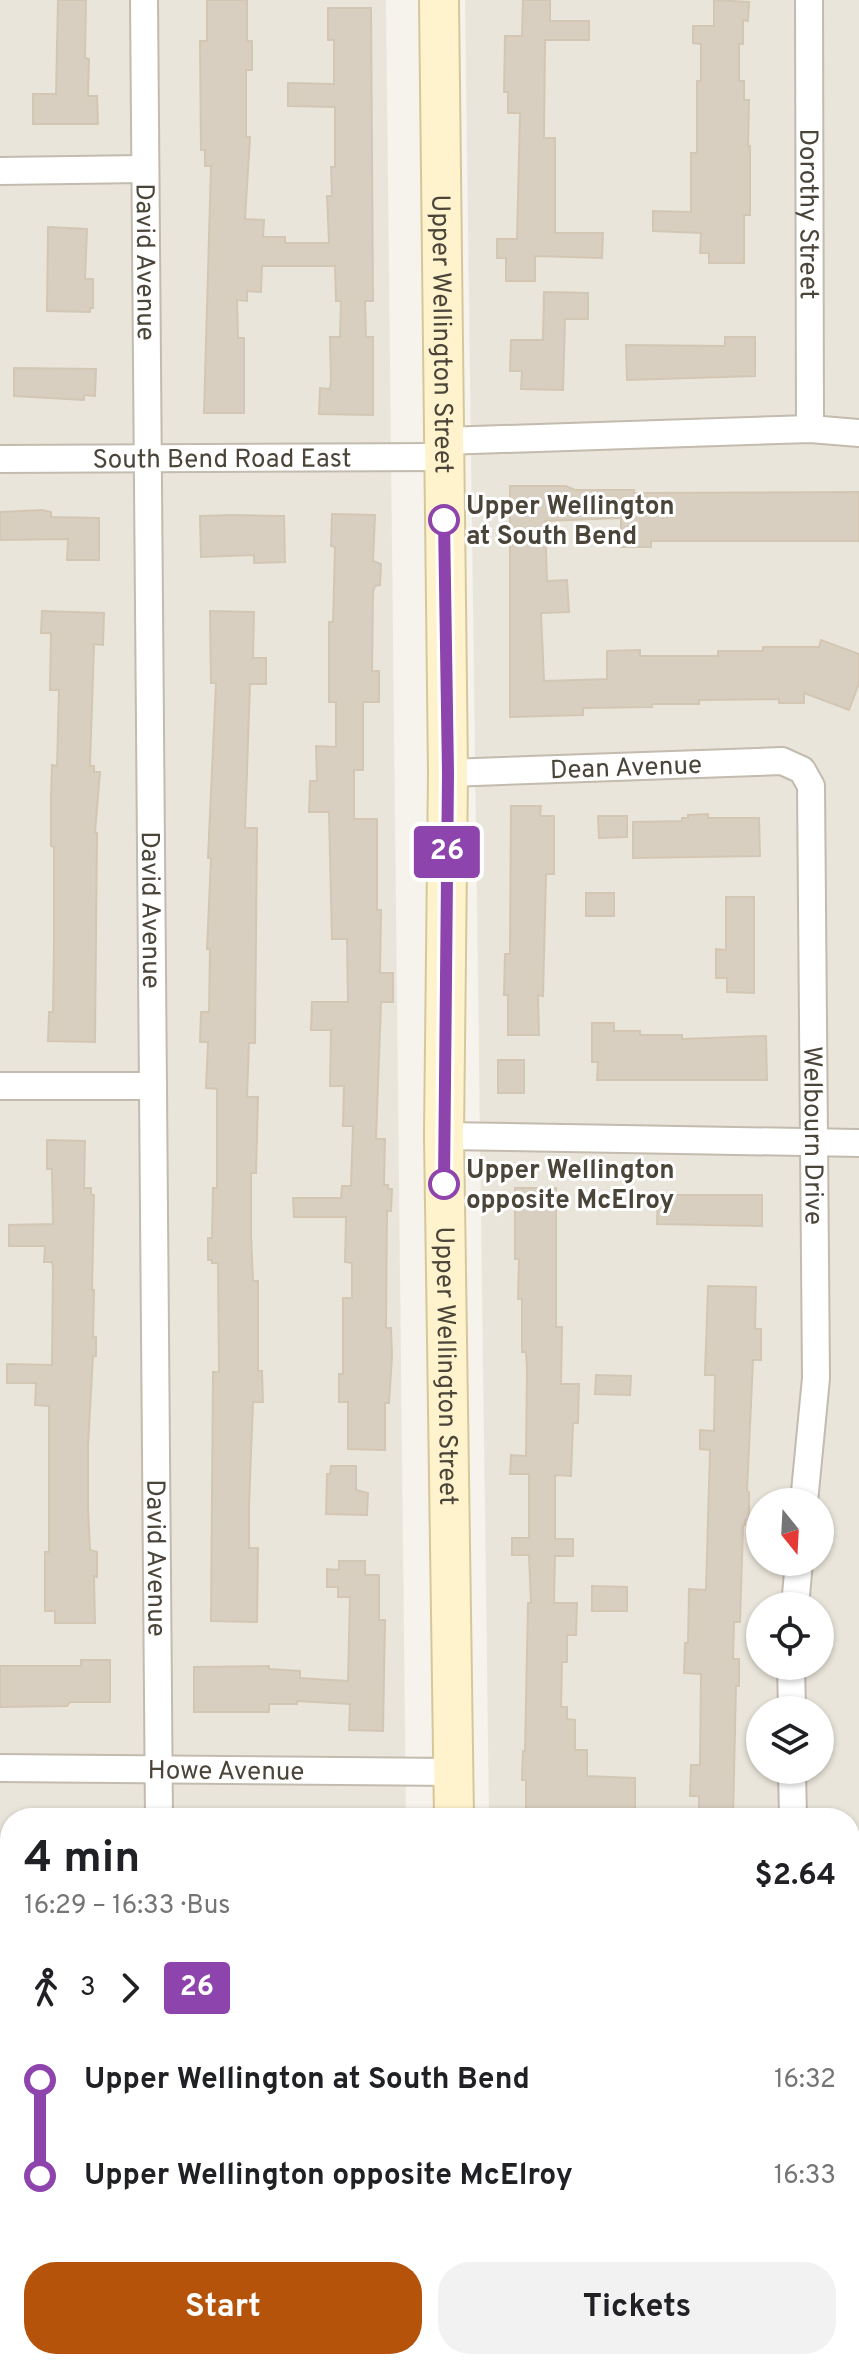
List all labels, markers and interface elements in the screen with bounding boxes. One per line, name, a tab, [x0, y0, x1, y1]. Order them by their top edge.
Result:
street label: Dorothy Street	[790, 128, 824, 300]
street label: David Avenue	[127, 183, 161, 341]
street label: Upper Wellington Street	[422, 194, 459, 474]
street label: South Bend Road East	[92, 443, 352, 478]
place label: Upper Wellington at South Bend	[466, 491, 675, 554]
marker: Upper Wellington at South Bend	[429, 505, 459, 535]
street label: Dean Avenue	[549, 750, 703, 788]
line badge: 26	[411, 826, 483, 878]
street label: David Avenue	[132, 831, 166, 989]
text: 26	[430, 834, 464, 870]
street label: Welbourn Drive	[794, 1046, 829, 1225]
place label: Upper Wellington opposite McElroy	[466, 1155, 675, 1218]
marker: Upper Wellington opposite McElroy	[429, 1169, 459, 1199]
street label: Upper Wellington Street	[426, 1226, 463, 1506]
street label: David Avenue	[137, 1479, 172, 1637]
north arrow	[746, 1488, 834, 1576]
map controls	[746, 1488, 834, 1784]
button: locate	[746, 1592, 834, 1680]
button: layers	[746, 1696, 834, 1784]
street label: Howe Avenue	[147, 1755, 305, 1790]
text: 4 min	[24, 1832, 140, 1888]
text: $2.64	[755, 1858, 836, 1895]
text: 16:29 – 16:33 · Bus	[24, 1890, 230, 1923]
icon: walk	[24, 1966, 68, 2010]
icon: forward	[108, 1966, 152, 2010]
text: 26	[180, 1970, 214, 2006]
text: 3	[80, 1972, 96, 2005]
text: Upper Wellington at South Bend	[84, 2062, 530, 2099]
text: 16:32	[774, 2064, 836, 2097]
text: Upper Wellington opposite McElroy	[84, 2158, 573, 2195]
text: 16:33	[774, 2160, 836, 2193]
button: Start	[24, 2262, 422, 2354]
button: Tickets	[438, 2262, 836, 2354]

